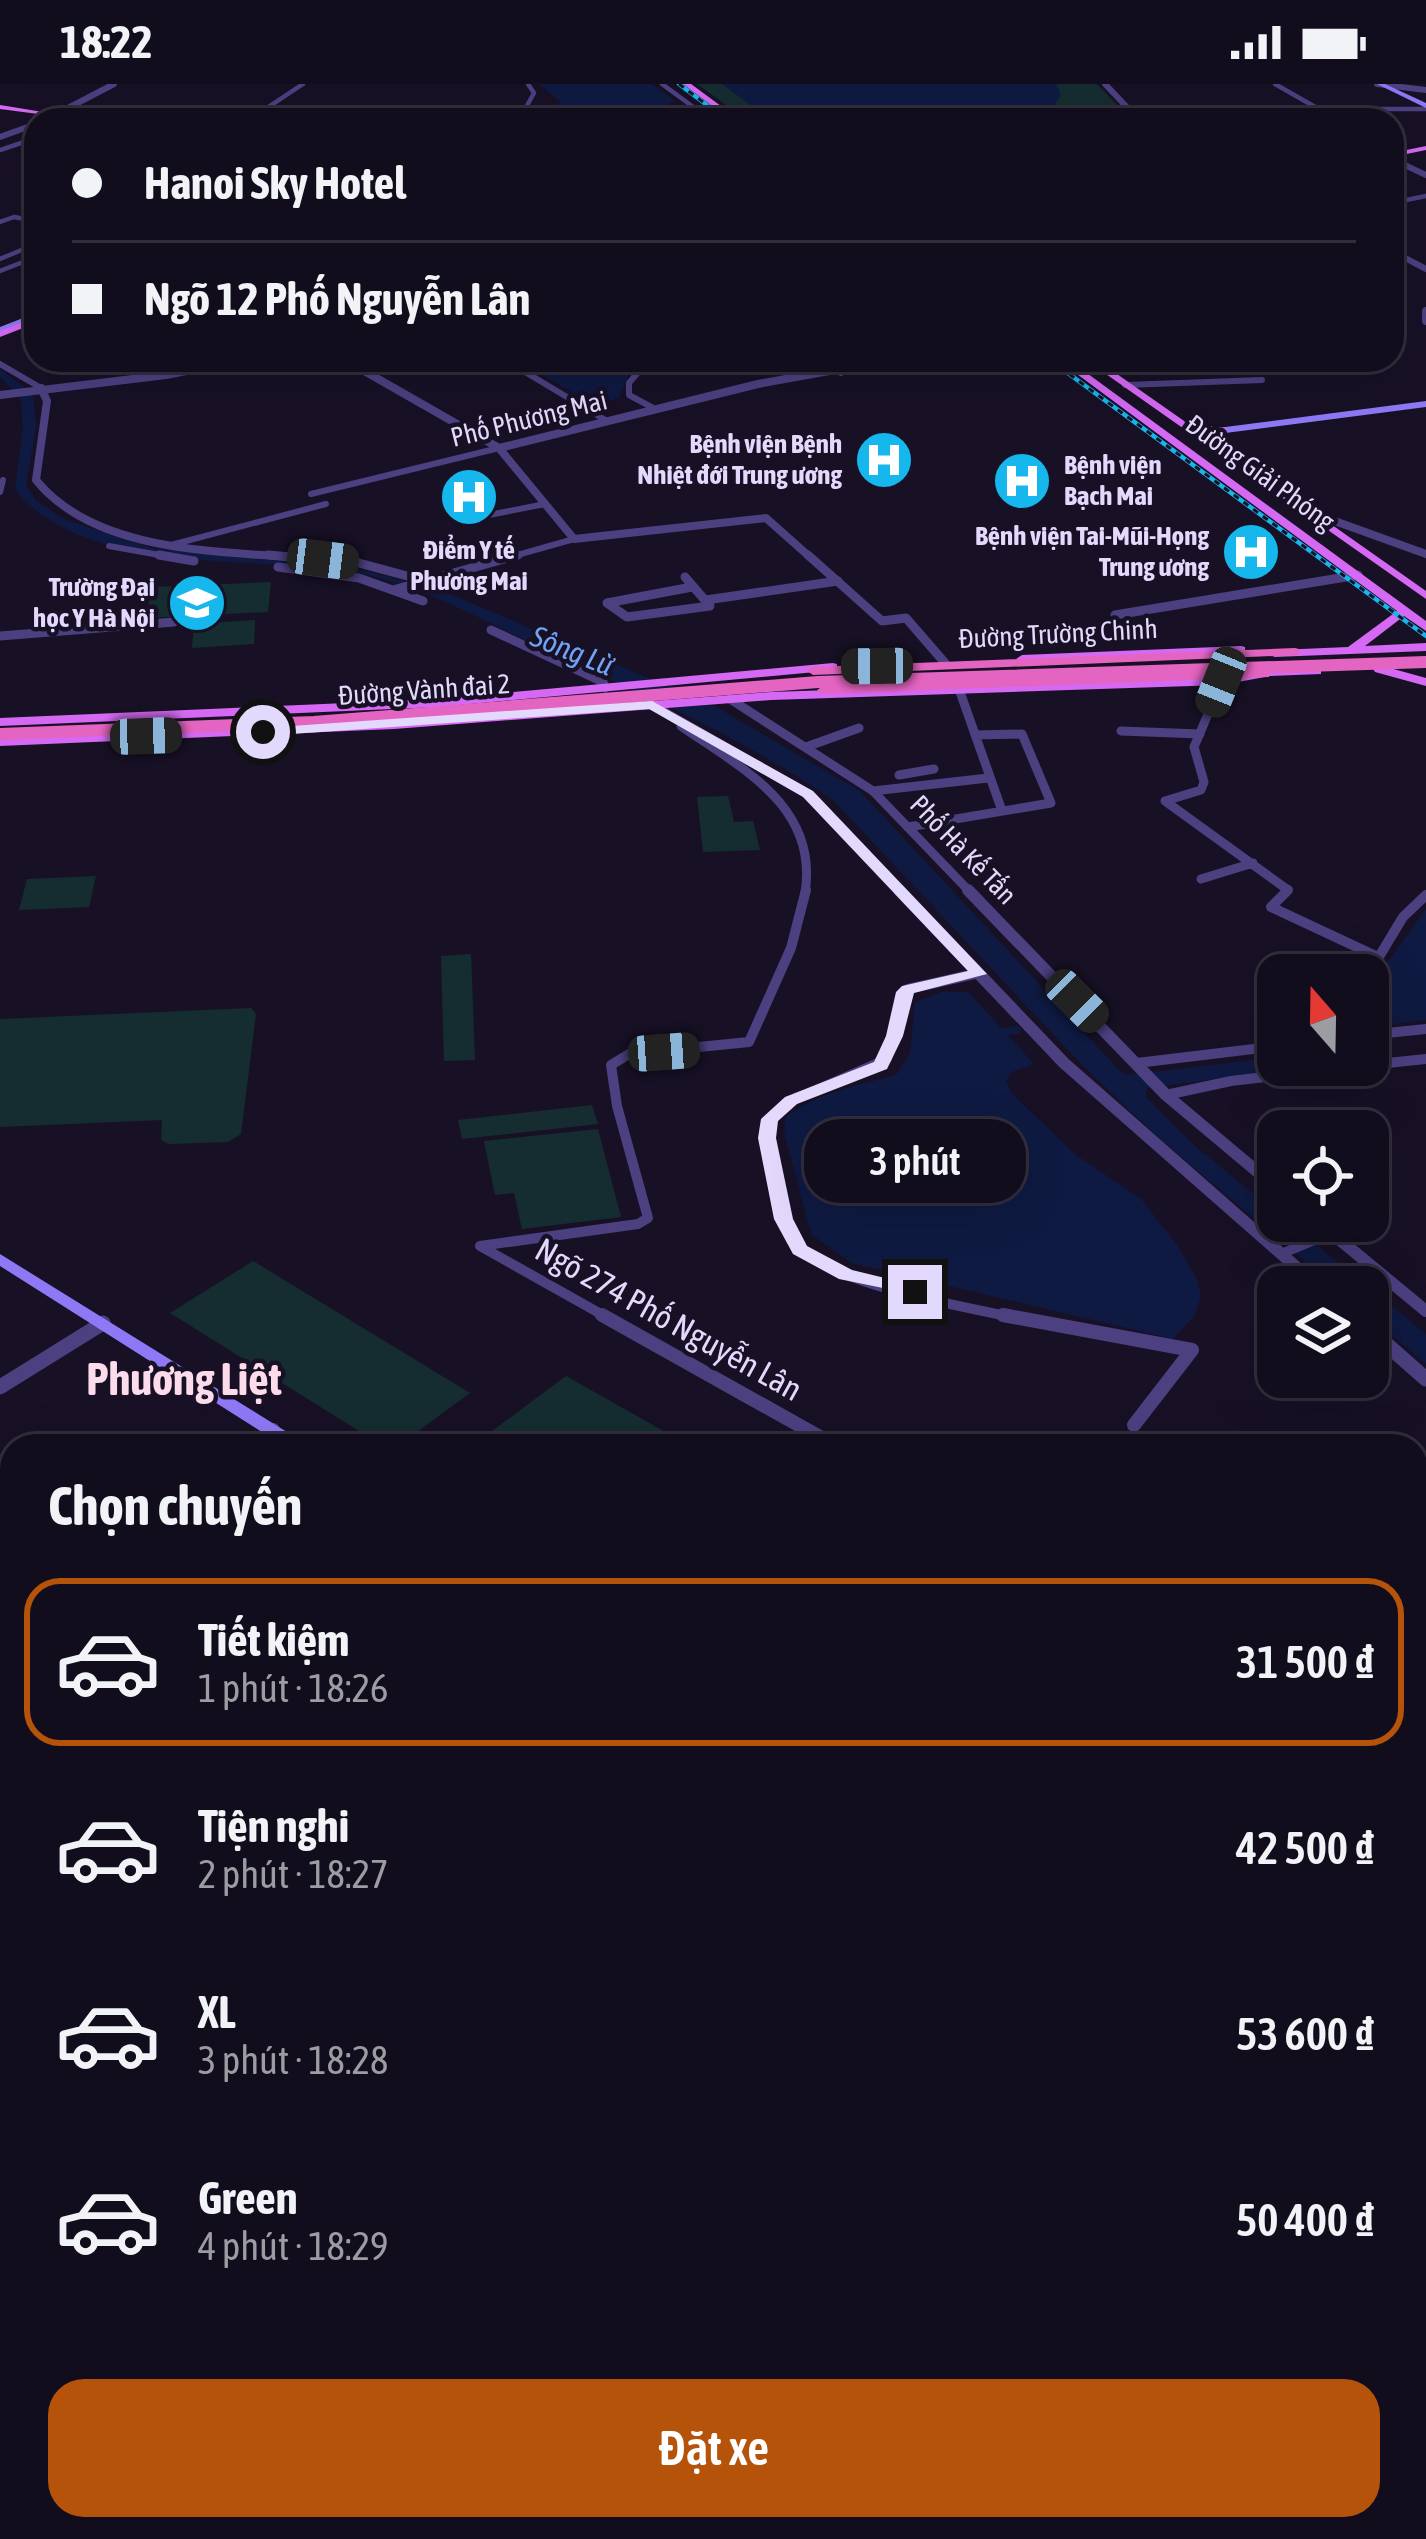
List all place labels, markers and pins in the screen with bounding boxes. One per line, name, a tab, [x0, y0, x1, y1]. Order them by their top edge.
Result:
place label: Bệnh viện Bệnh Nhiệt đới Trung ương	[637, 428, 842, 490]
hospital icon: Bệnh viện Bệnh Nhiệt đới Trung ương	[853, 429, 915, 491]
place label: Bệnh viện Bạch Mai	[1064, 449, 1162, 511]
hospital icon: Bệnh viện Bạch Mai	[991, 450, 1053, 512]
hospital icon: Điểm Y tế Phương Mai	[438, 466, 500, 528]
place label: Bệnh viện Tai-Mũi-Họng Trung ương	[975, 520, 1209, 582]
hospital icon: Bệnh viện Tai-Mũi-Họng Trung ương	[1220, 521, 1282, 583]
place label: Điểm Y tế Phương Mai	[410, 534, 528, 596]
place label: Trường Đại học Y Hà Nội	[33, 571, 155, 633]
school or university icon: Trường Đại học Y Hà Nội	[166, 572, 228, 634]

